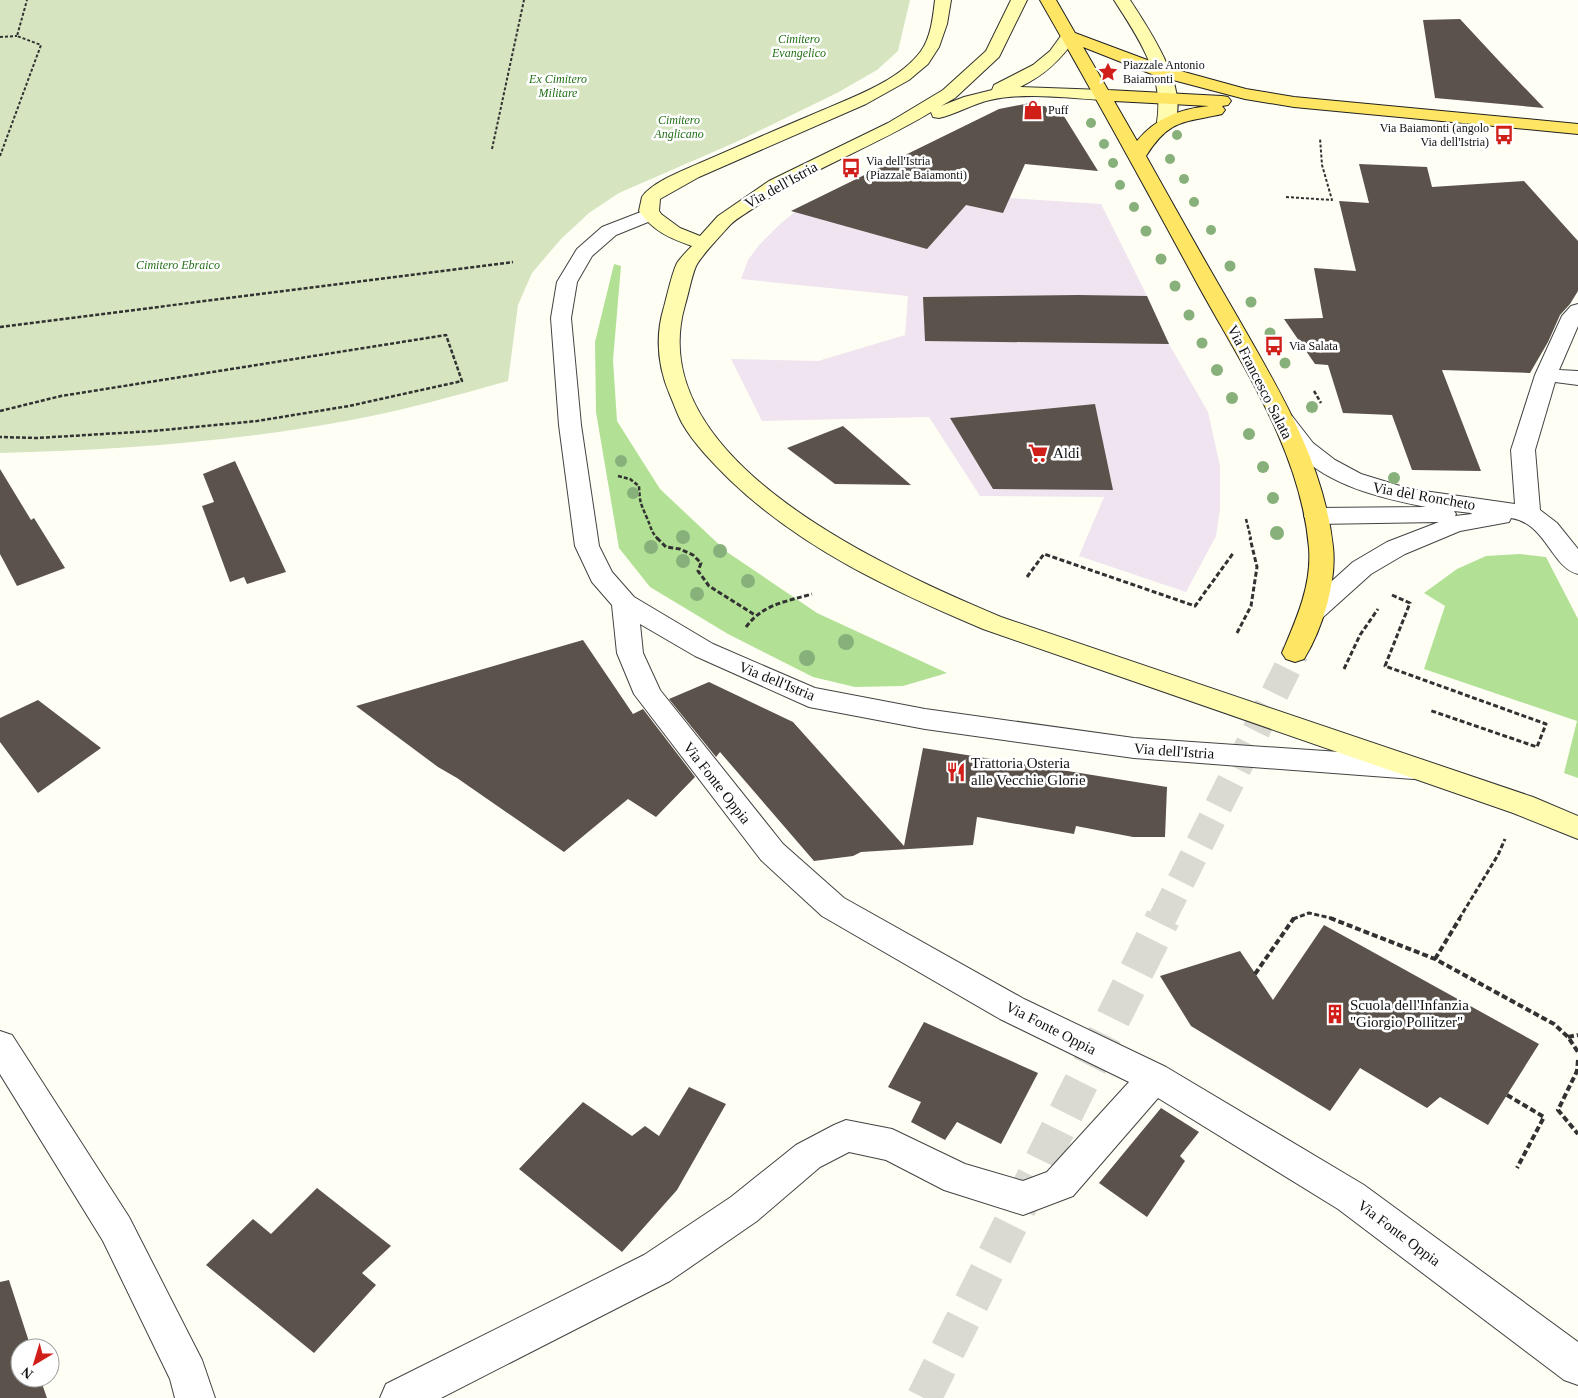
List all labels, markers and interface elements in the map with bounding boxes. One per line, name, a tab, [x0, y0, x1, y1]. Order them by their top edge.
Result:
park label: Cimitero Evangelico	[771, 32, 826, 60]
place label: Piazzale Antonio Baiamonti	[1123, 58, 1205, 86]
place icon: Piazzale Antonio Baiamonti	[1097, 61, 1119, 83]
park label: Ex Cimitero Militare	[528, 72, 587, 100]
shop icon: Puff	[1022, 99, 1044, 121]
place label: Puff	[1048, 103, 1068, 117]
park label: Cimitero Anglicano	[653, 113, 704, 141]
place label: Via Baiamonti (angolo Via dell'Istria)	[1380, 121, 1489, 149]
bus stop icon: Via Baiamonti (angolo Via dell'Istria)	[1493, 124, 1515, 146]
place label: Via dell'Istria (Piazzale Baiamonti)	[866, 154, 967, 182]
bus stop icon: Via dell'Istria (Piazzale Baiamonti)	[840, 157, 862, 179]
street label: Via dell'Istria	[742, 158, 820, 212]
park label: Cimitero Ebraico	[136, 258, 220, 272]
street label: Via Francesco Salata	[1224, 322, 1296, 442]
bus stop icon: Via Salata	[1263, 335, 1285, 357]
place label: Via Salata	[1289, 339, 1339, 353]
supermarket icon: Aldi	[1027, 442, 1049, 464]
place label: Aldi	[1053, 445, 1080, 461]
street label: Via del Roncheto	[1371, 479, 1477, 513]
street label: Via dell'Istria	[737, 658, 818, 704]
street label: Via Fonte Oppia	[680, 739, 754, 827]
street label: Via dell'Istria	[1133, 740, 1215, 762]
place label: Trattoria Osteria alle Vecchie Glorie	[971, 755, 1086, 788]
restaurant icon: Trattoria Osteria alle Vecchie Glorie	[945, 761, 967, 783]
place label: Scuola dell'Infanzia "Giorgio Pollitzer"	[1350, 997, 1469, 1030]
street label: Via Fonte Oppia	[1003, 998, 1099, 1058]
building icon: Scuola dell'Infanzia "Giorgio Pollitzer"	[1324, 1003, 1346, 1025]
street label: Via Fonte Oppia	[1355, 1197, 1444, 1269]
north arrow	[10, 1338, 60, 1388]
text: N	[19, 1364, 36, 1382]

